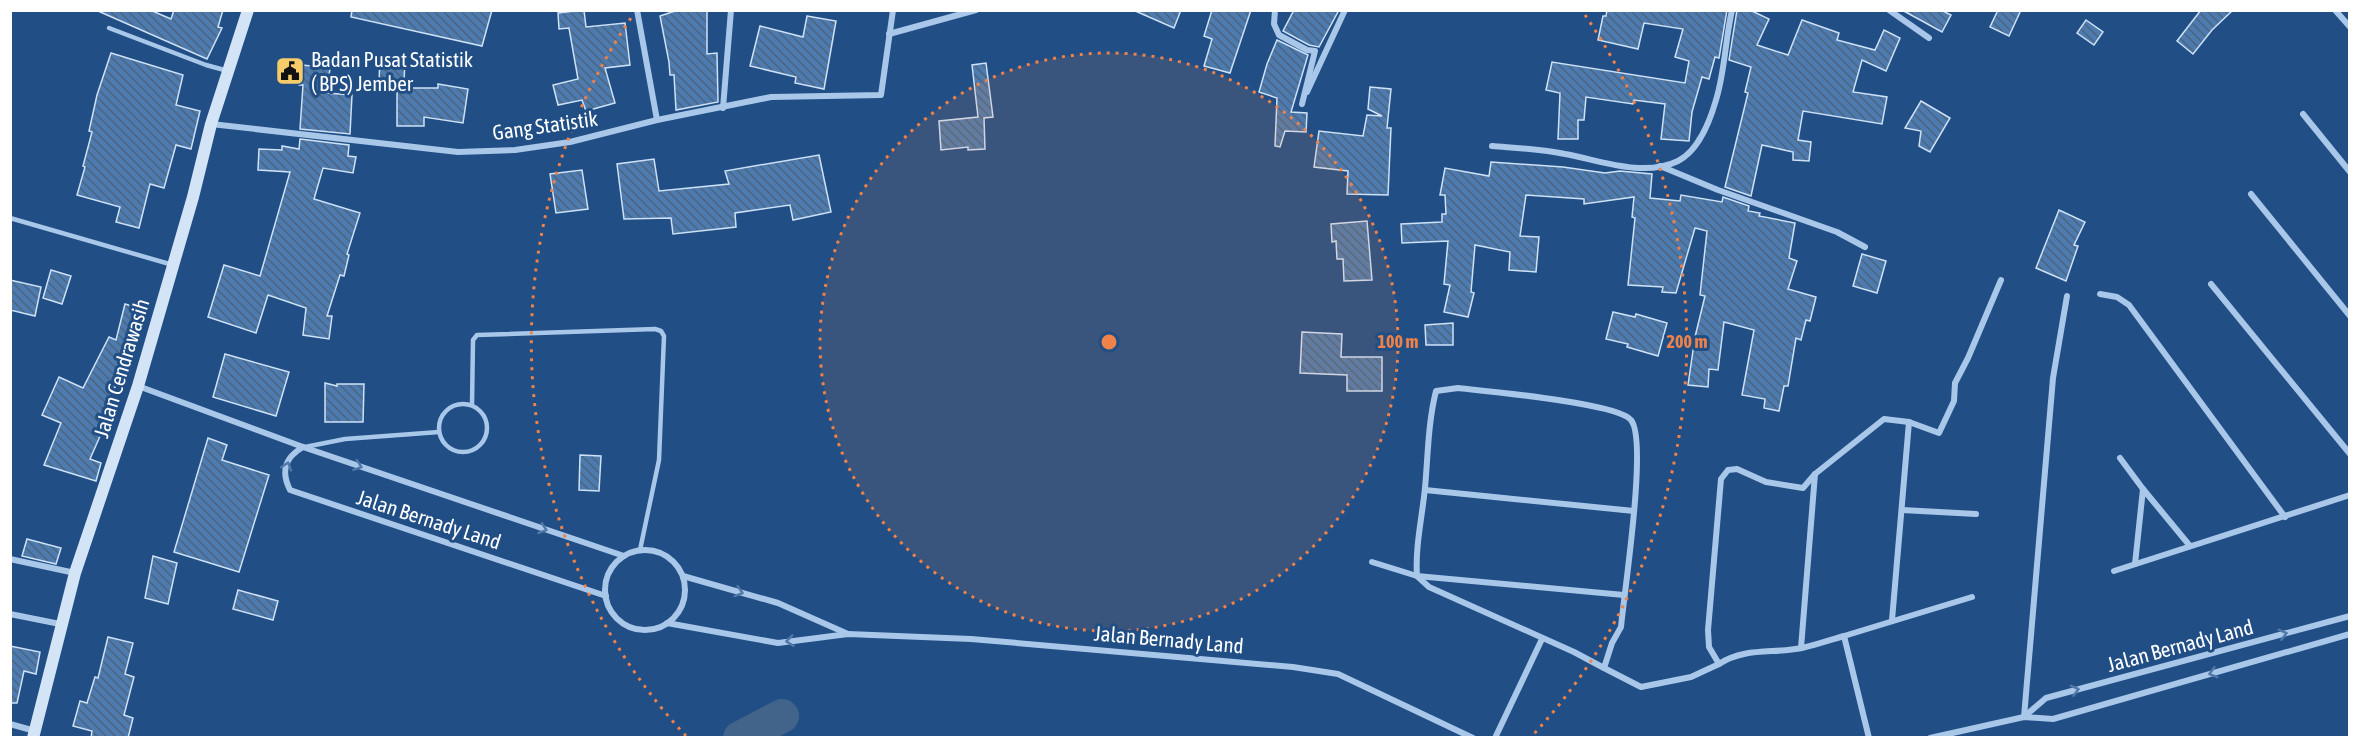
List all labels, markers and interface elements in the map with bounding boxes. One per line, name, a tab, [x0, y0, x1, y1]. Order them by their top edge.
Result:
place label: Badan Pusat Statistik ( BPS) Jember	[311, 47, 473, 95]
public building icon: Badan Pusat Statistik ( BPS) Jember	[274, 55, 306, 87]
street label: Gang Statistik	[491, 106, 599, 144]
street label: Jalan Cendrawasih	[88, 296, 154, 440]
text: 100 m	[1378, 331, 1418, 352]
text: 200 m	[1667, 331, 1707, 352]
centre of rings	[1099, 332, 1119, 352]
one-way arrow	[352, 459, 363, 472]
one-way arrow	[280, 461, 293, 472]
street label: Jalan Bernady Land	[354, 484, 504, 554]
one-way arrow	[537, 522, 548, 534]
one-way arrow	[733, 585, 744, 597]
street label: Jalan Bernady Land	[2104, 614, 2256, 676]
street label: Jalan Bernady Land	[1093, 621, 1245, 657]
one-way arrow	[2278, 629, 2288, 641]
one-way arrow	[786, 634, 795, 647]
one-way arrow	[2208, 666, 2218, 678]
one-way arrow	[2069, 685, 2080, 697]

